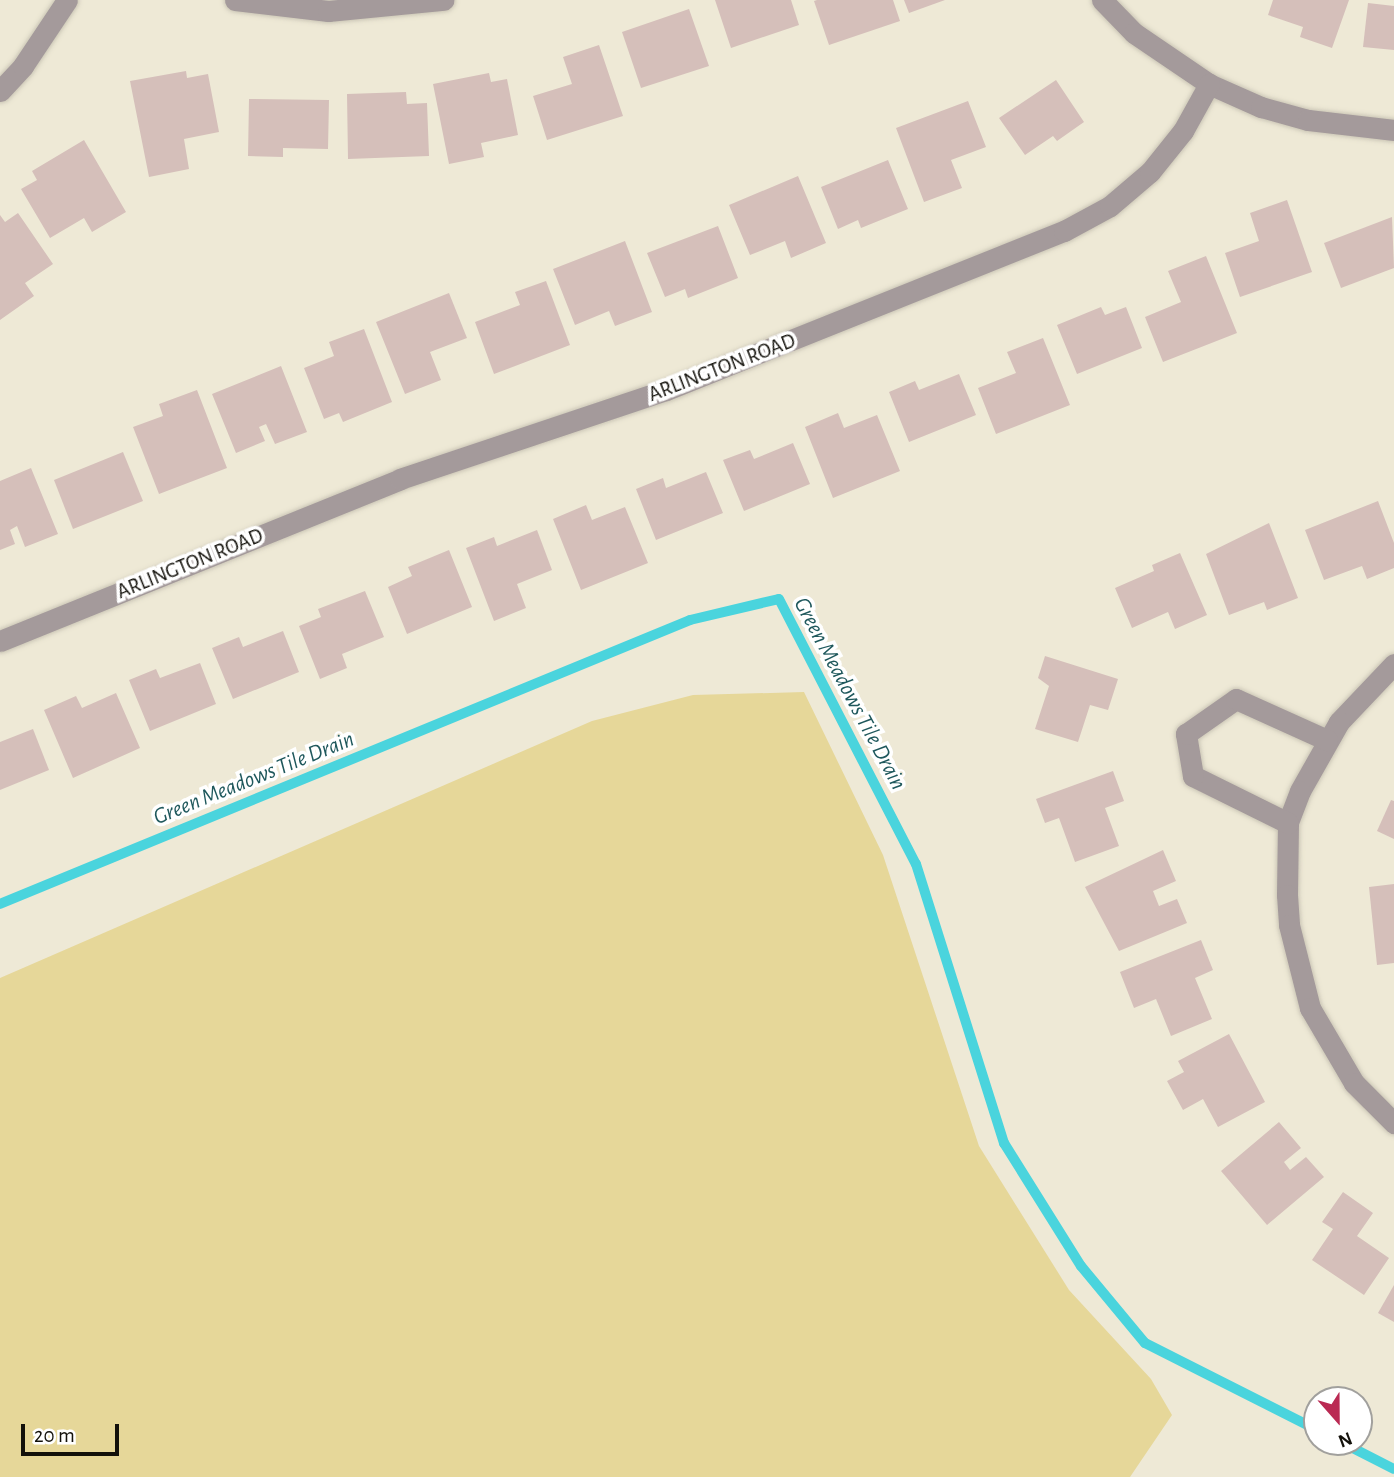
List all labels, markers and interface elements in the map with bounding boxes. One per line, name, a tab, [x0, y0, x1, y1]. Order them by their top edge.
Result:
street label: ARLINGTON ROAD	[645, 328, 799, 408]
street label: ARLINGTON ROAD	[113, 523, 267, 605]
water label: Green Meadows Tile Drain	[787, 593, 911, 795]
water label: Green Meadows Tile Drain	[150, 726, 358, 832]
north arrow	[1303, 1386, 1373, 1456]
scale bar	[24, 1410, 122, 1454]
text: 20 m	[34, 1425, 75, 1446]
text: N	[1335, 1428, 1355, 1450]

